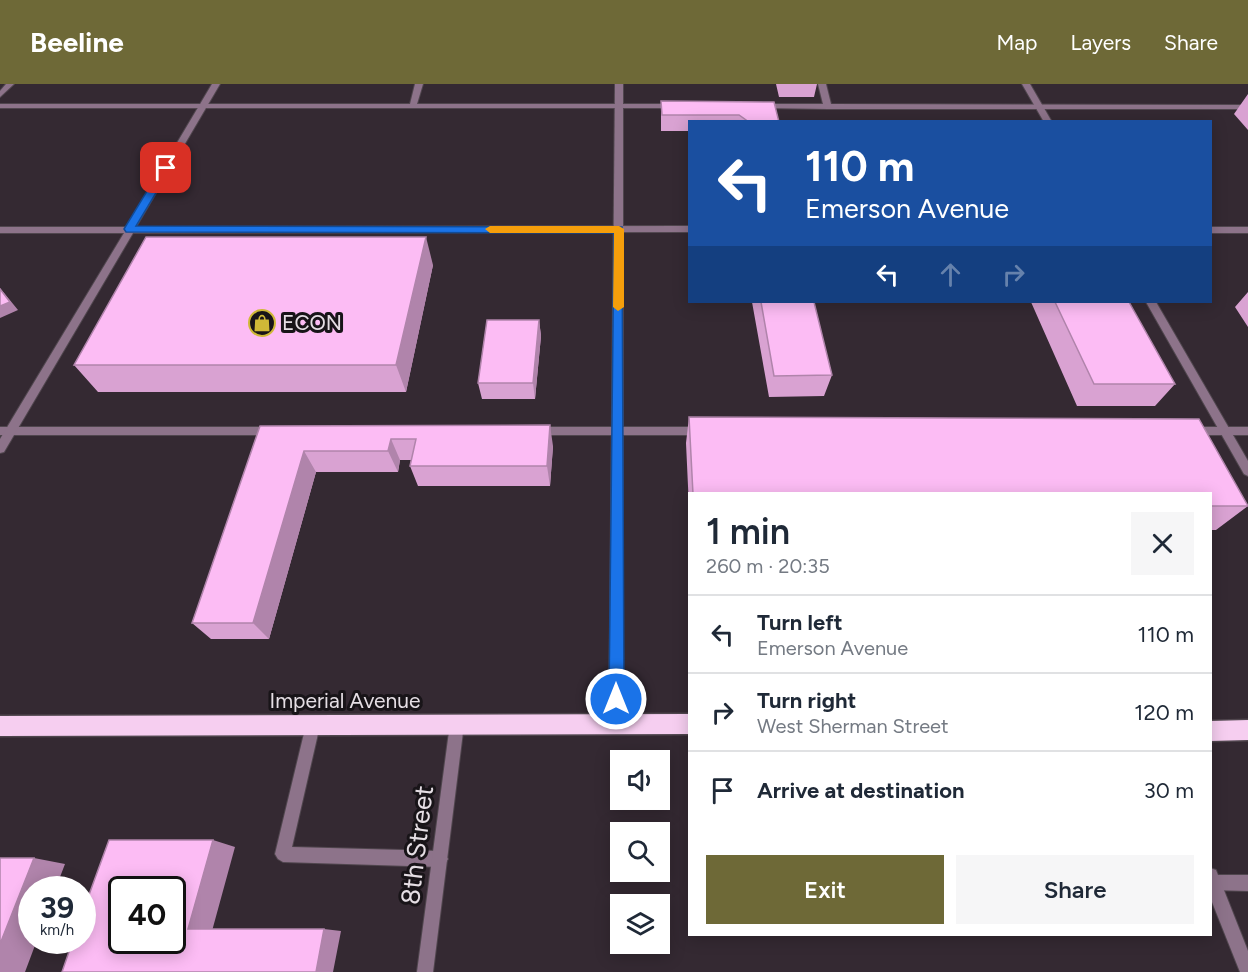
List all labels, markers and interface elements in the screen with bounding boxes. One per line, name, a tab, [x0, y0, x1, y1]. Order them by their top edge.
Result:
text: Beeline	[30, 25, 124, 59]
text: Map	[997, 30, 1037, 55]
text: Layers	[1070, 30, 1131, 55]
text: Share	[1164, 30, 1218, 55]
text: 110 m	[805, 141, 914, 192]
pin	[140, 142, 191, 193]
icon: left	[706, 144, 784, 222]
icon: arrive	[149, 151, 182, 184]
text: Emerson Avenue	[805, 192, 1009, 225]
icon: left	[871, 258, 904, 291]
icon: ahead	[934, 258, 967, 291]
icon: right	[997, 258, 1030, 291]
shop icon: ECON	[247, 308, 277, 338]
place label: ECON	[282, 310, 342, 335]
text: 1 min	[706, 510, 790, 553]
button: close	[1131, 512, 1194, 575]
text: 260 m · 20:35	[706, 554, 830, 578]
text: Turn left	[757, 609, 843, 636]
icon: left	[706, 618, 739, 651]
text: 110 m	[1138, 621, 1194, 648]
text: Emerson Avenue	[757, 636, 908, 660]
position arrow	[584, 667, 648, 731]
text: Turn right	[757, 687, 856, 714]
street label: Imperial Avenue	[270, 688, 420, 713]
icon: right	[706, 696, 739, 729]
text: 120 m	[1134, 699, 1194, 726]
text: West Sherman Street	[757, 714, 949, 738]
map controls	[610, 750, 670, 954]
button: sound	[610, 750, 670, 810]
icon: arrive	[706, 774, 739, 807]
text: Arrive at destination	[757, 777, 965, 804]
text: 30 m	[1144, 777, 1194, 804]
street label: 8th Street	[394, 784, 440, 906]
button: search	[610, 822, 670, 882]
button: Exit	[706, 855, 944, 924]
button: Share	[956, 855, 1194, 924]
speed limit sign: 40	[108, 876, 186, 954]
text: 39	[40, 889, 74, 926]
button: layers	[610, 894, 670, 954]
text: km/h	[40, 921, 74, 939]

